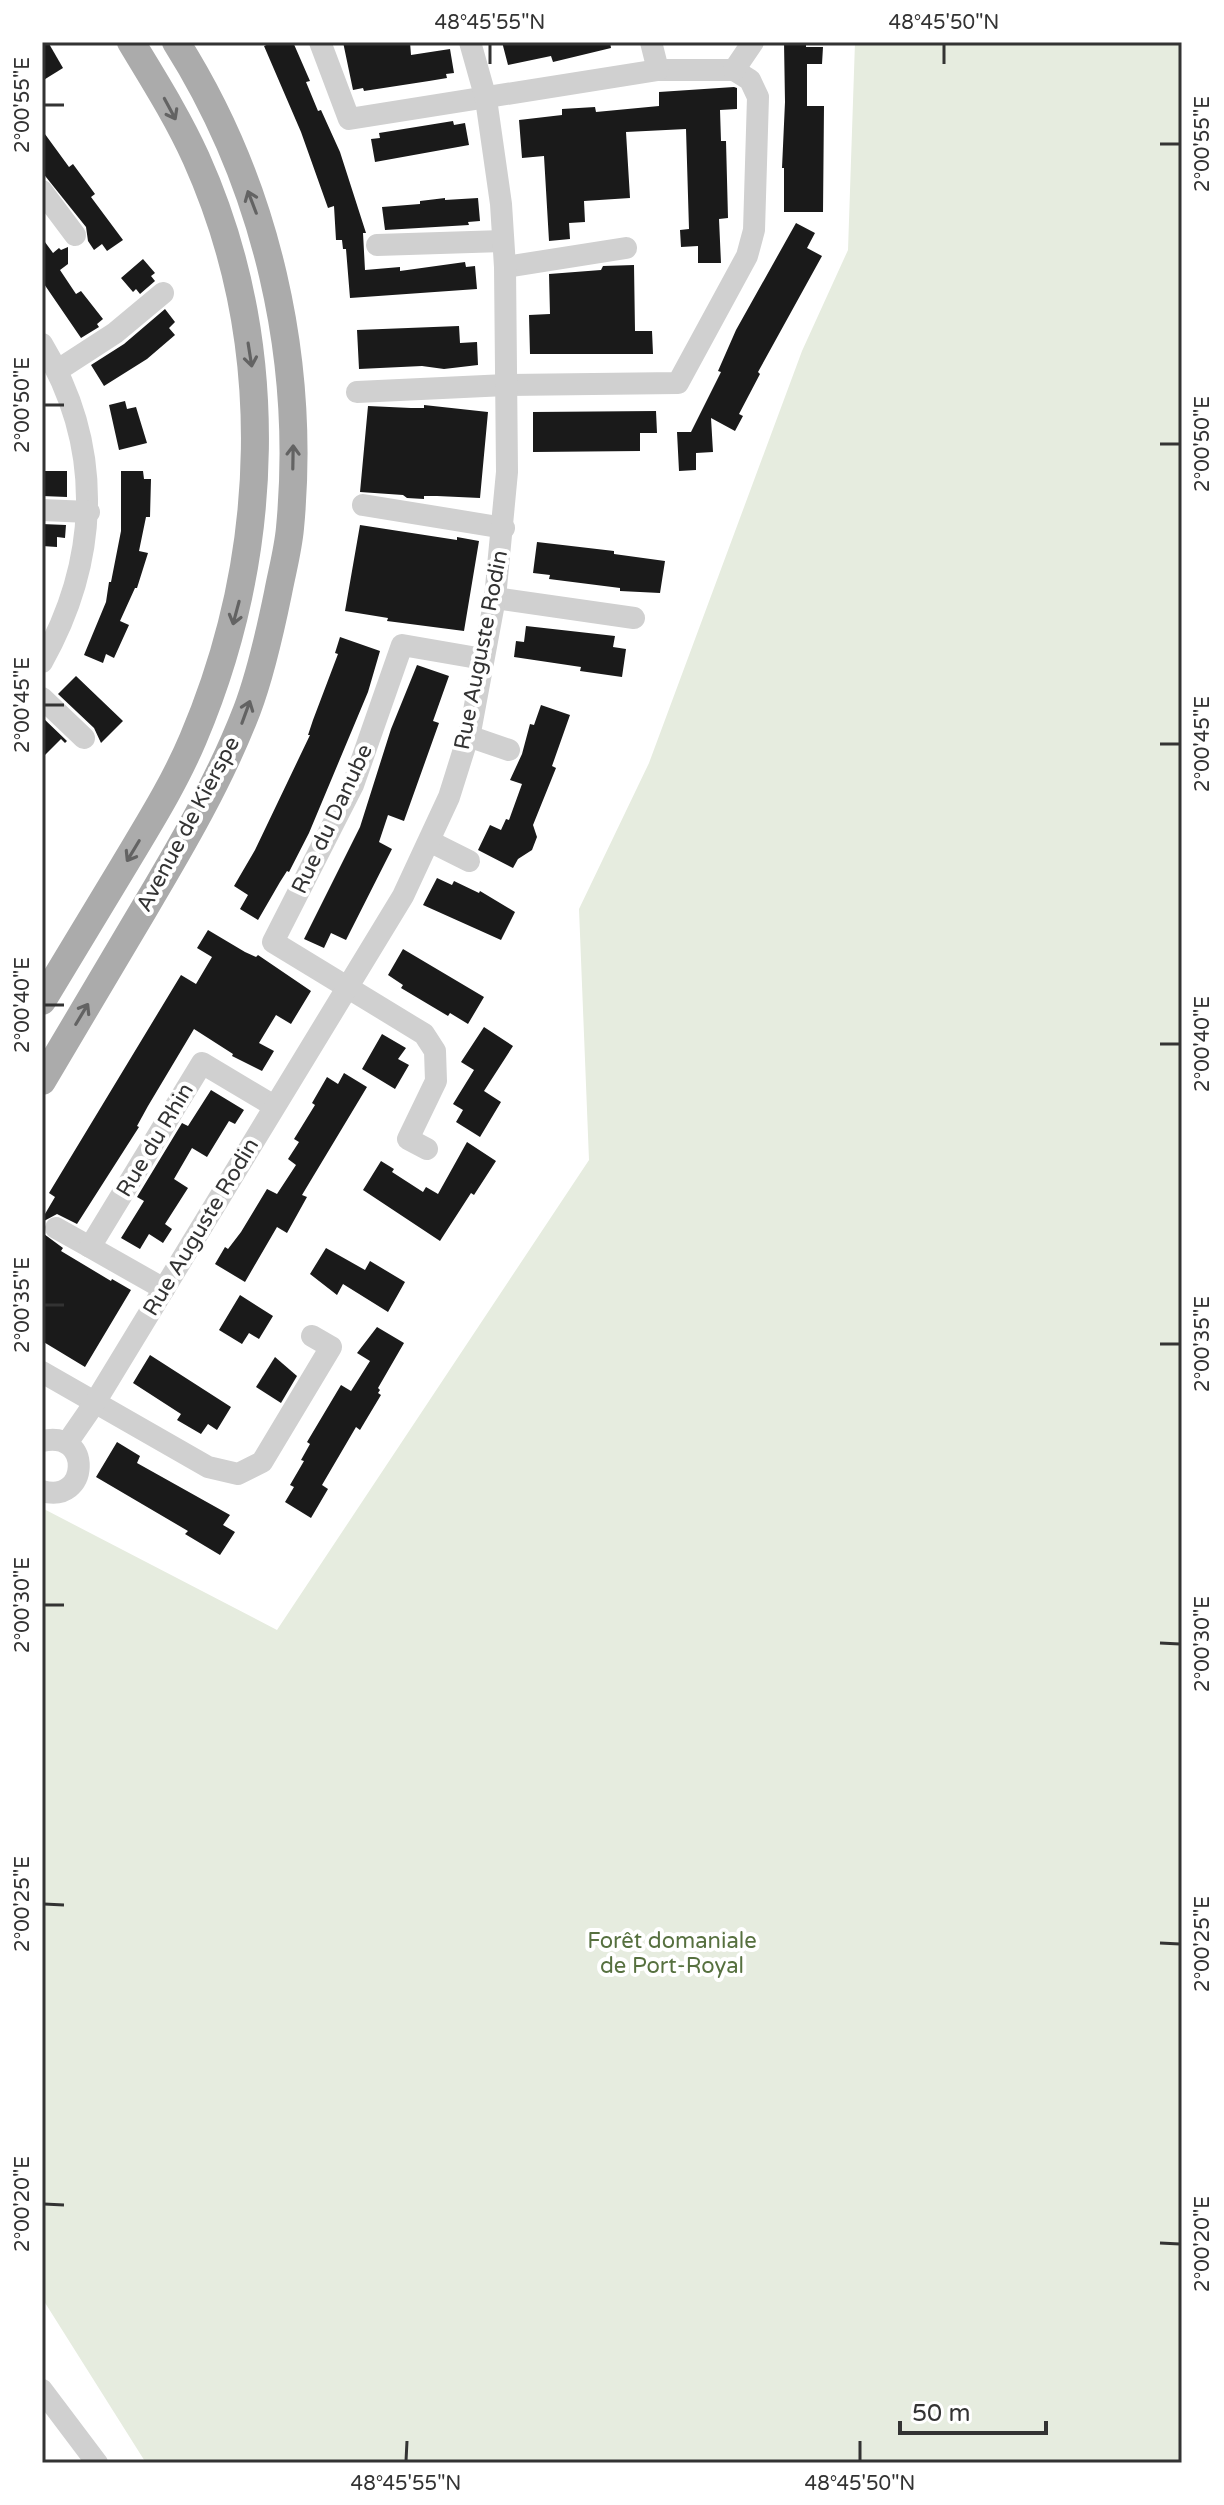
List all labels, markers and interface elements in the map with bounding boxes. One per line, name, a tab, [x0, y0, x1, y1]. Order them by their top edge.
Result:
text: 48°45'55"N	[435, 11, 545, 35]
text: 48°45'50"N	[889, 11, 999, 35]
text: 2°00'55"E	[11, 57, 35, 153]
text: 2°00'55"E	[1191, 96, 1215, 192]
one-way arrow	[163, 97, 179, 121]
one-way arrow	[244, 190, 258, 215]
one-way arrow	[243, 342, 258, 367]
text: 2°00'50"E	[11, 357, 35, 453]
text: 2°00'50"E	[1191, 396, 1215, 492]
one-way arrow	[285, 444, 301, 471]
street label: Rue Auguste Rodin	[449, 548, 513, 752]
one-way arrow	[227, 600, 242, 626]
text: 2°00'45"E	[11, 657, 35, 753]
text: 2°00'45"E	[1191, 696, 1215, 792]
one-way arrow	[239, 700, 254, 725]
street label: Avenue de Kierspe	[131, 732, 245, 916]
street label: Rue du Danube	[286, 740, 378, 898]
one-way arrow	[125, 839, 141, 862]
text: 2°00'40"E	[11, 957, 35, 1053]
text: 2°00'40"E	[1191, 996, 1215, 1092]
one-way arrow	[74, 1003, 90, 1026]
street label: Rue du Rhin	[111, 1078, 199, 1202]
street label: Rue Auguste Rodin	[138, 1133, 264, 1321]
text: 2°00'35"E	[11, 1257, 35, 1353]
text: 2°00'35"E	[1191, 1296, 1215, 1392]
text: 2°00'30"E	[11, 1557, 35, 1653]
text: 2°00'30"E	[1191, 1596, 1215, 1692]
text: 2°00'25"E	[11, 1856, 35, 1952]
text: 2°00'25"E	[1191, 1896, 1215, 1992]
park label: Forêt domaniale de Port-Royal	[587, 1928, 757, 1979]
text: 2°00'20"E	[11, 2156, 35, 2252]
text: 2°00'20"E	[1191, 2196, 1215, 2292]
scale bar	[900, 2385, 1046, 2435]
text: 50 m	[912, 2399, 970, 2428]
text: 48°45'55"N	[351, 2472, 461, 2496]
text: 48°45'50"N	[805, 2472, 915, 2496]

